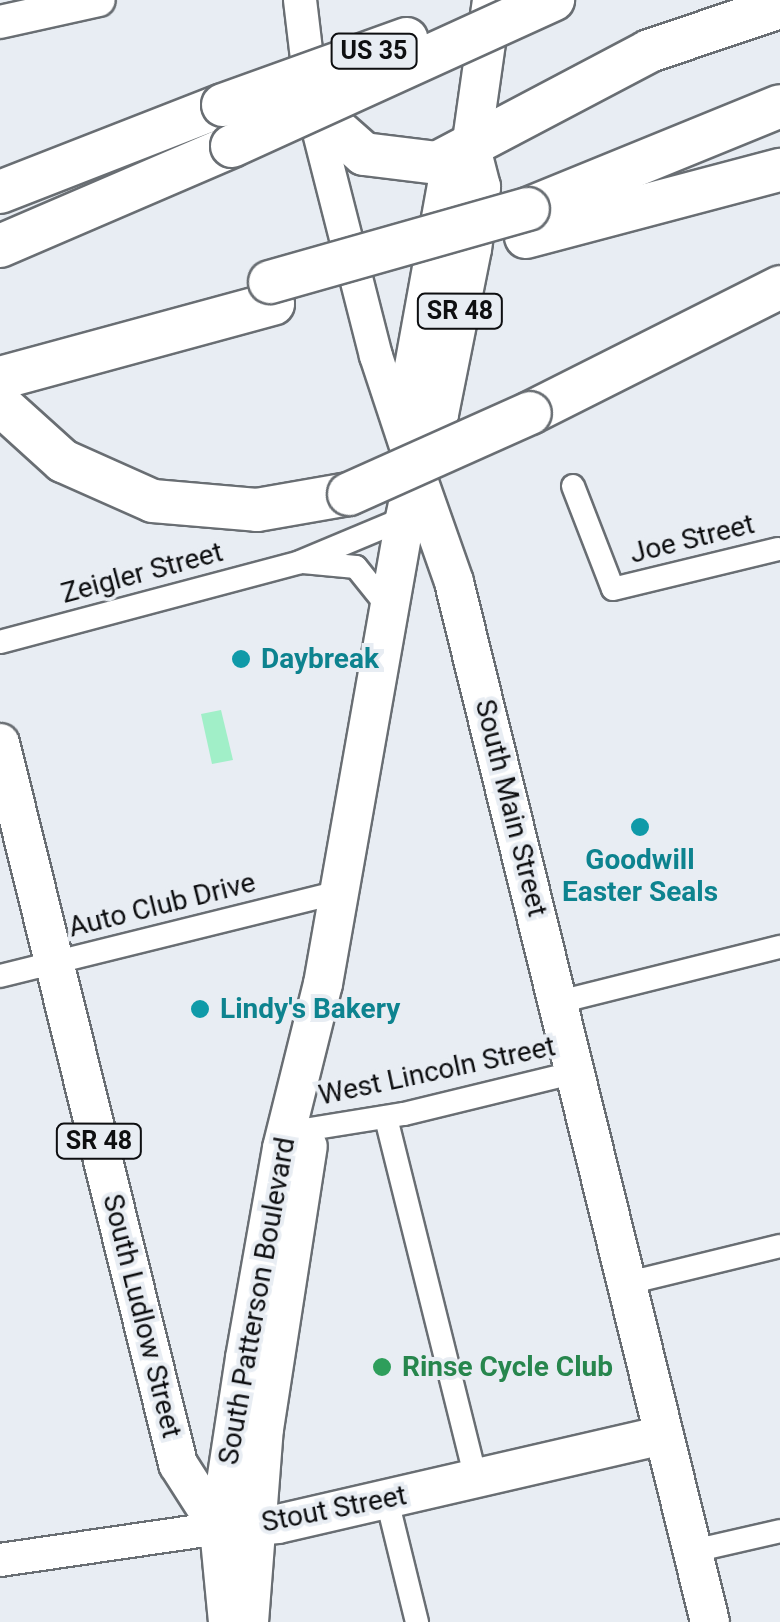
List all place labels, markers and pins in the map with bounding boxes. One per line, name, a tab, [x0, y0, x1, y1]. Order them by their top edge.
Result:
place label: Daybreak	[261, 642, 379, 676]
marker: Daybreak	[230, 648, 252, 670]
marker: Goodwill Easter Seals	[629, 816, 651, 838]
place label: Goodwill Easter Seals	[562, 843, 718, 909]
place label: Lindy's Bakery	[220, 992, 400, 1026]
marker: Lindy's Bakery	[189, 998, 211, 1020]
place label: Rinse Cycle Club	[402, 1350, 613, 1384]
marker: Rinse Cycle Club	[371, 1356, 393, 1378]

